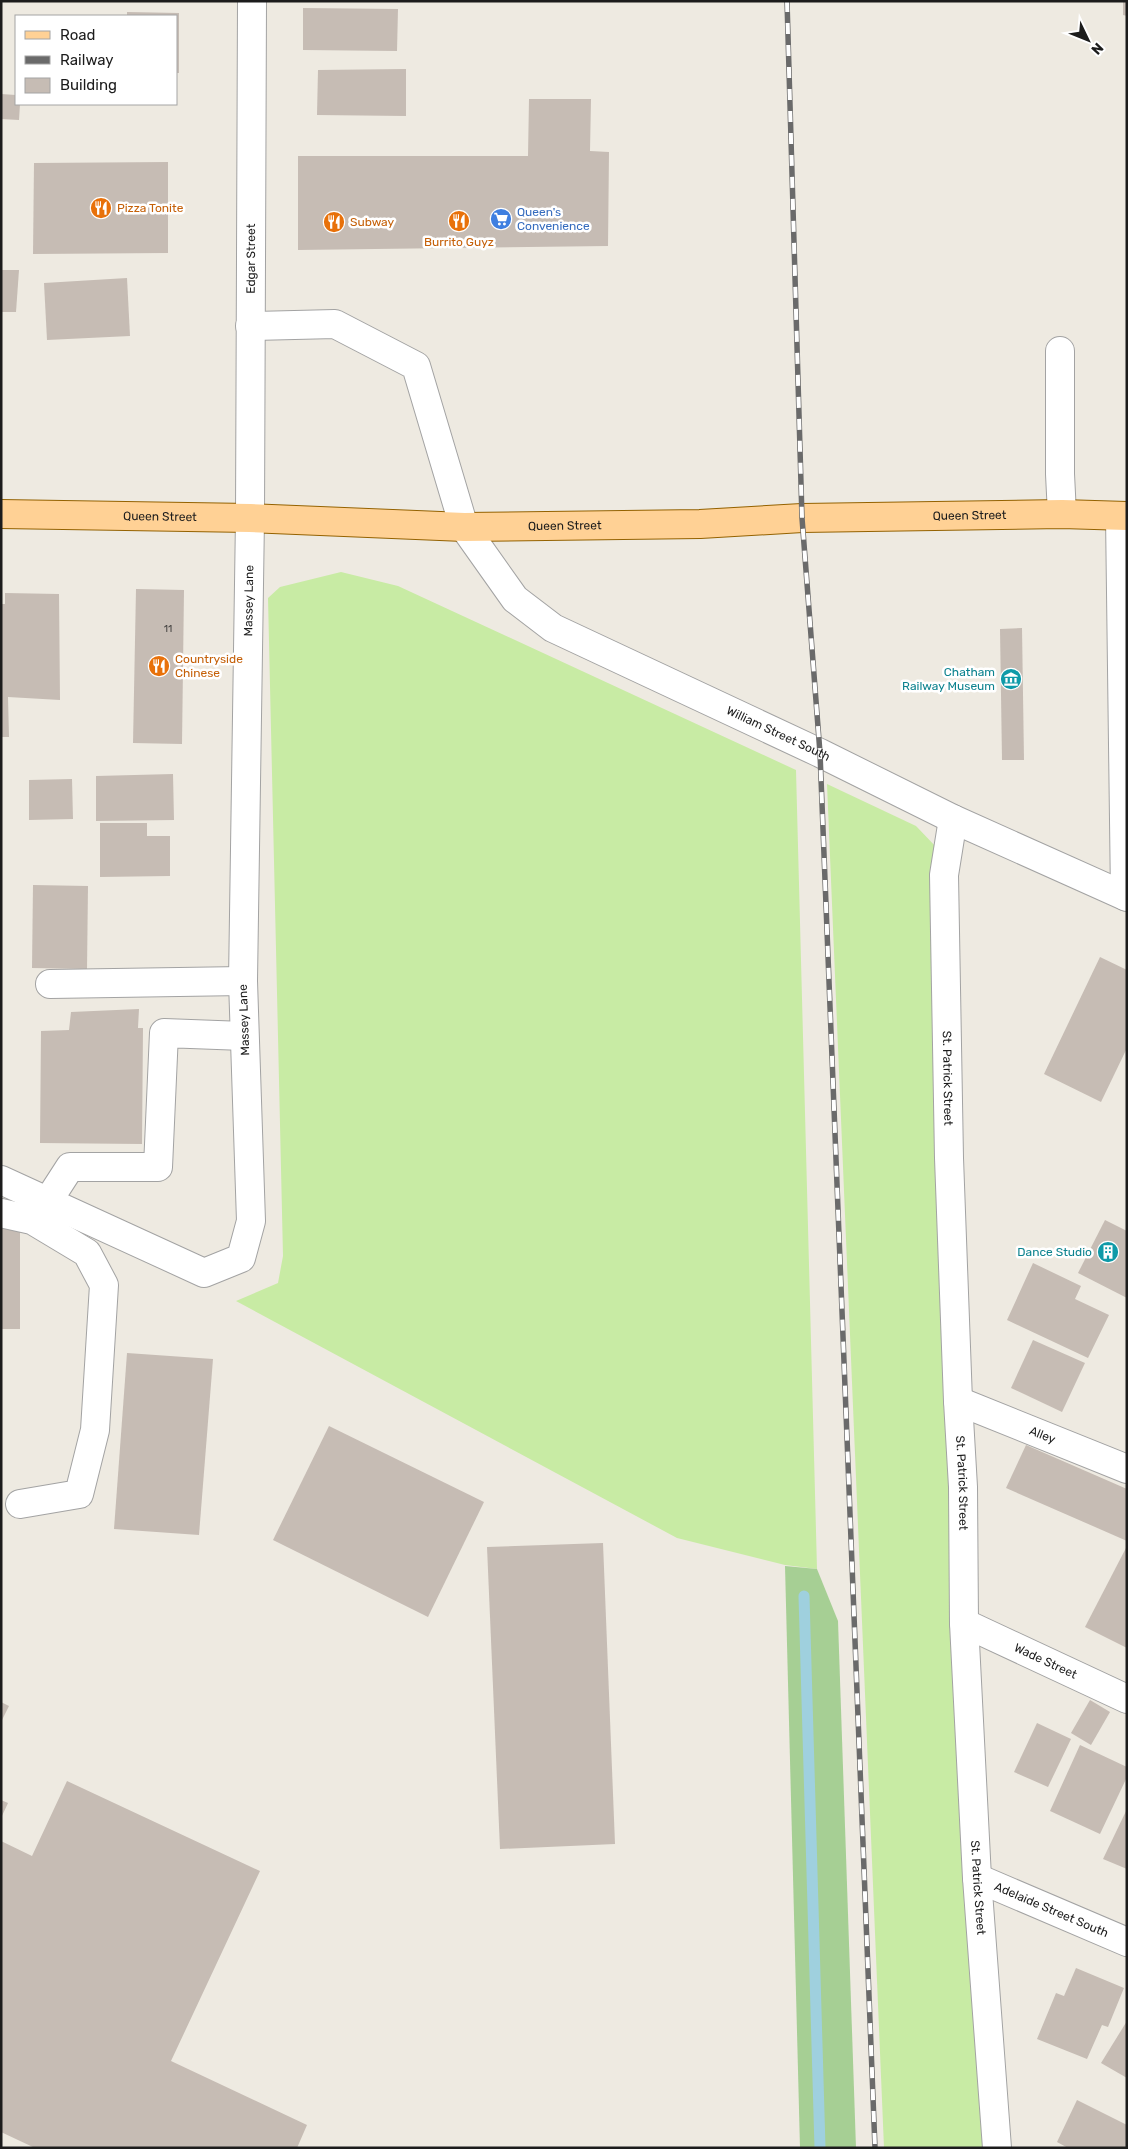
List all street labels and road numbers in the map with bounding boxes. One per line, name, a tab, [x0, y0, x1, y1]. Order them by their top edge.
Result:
street label: Edgar Street	[244, 223, 258, 294]
street label: Queen Street	[933, 508, 1007, 523]
street label: Queen Street	[123, 509, 197, 524]
street label: Queen Street	[528, 518, 602, 533]
street label: Massey Lane	[241, 565, 256, 637]
street label: William Street South	[724, 703, 832, 764]
street label: Massey Lane	[236, 984, 252, 1056]
street label: St. Patrick Street	[940, 1031, 955, 1126]
street label: Alley	[1027, 1423, 1058, 1447]
street label: St. Patrick Street	[953, 1435, 970, 1531]
street label: Wade Street	[1012, 1640, 1079, 1682]
street label: St. Patrick Street	[968, 1840, 988, 1936]
street label: Adelaide Street South	[992, 1879, 1111, 1940]

